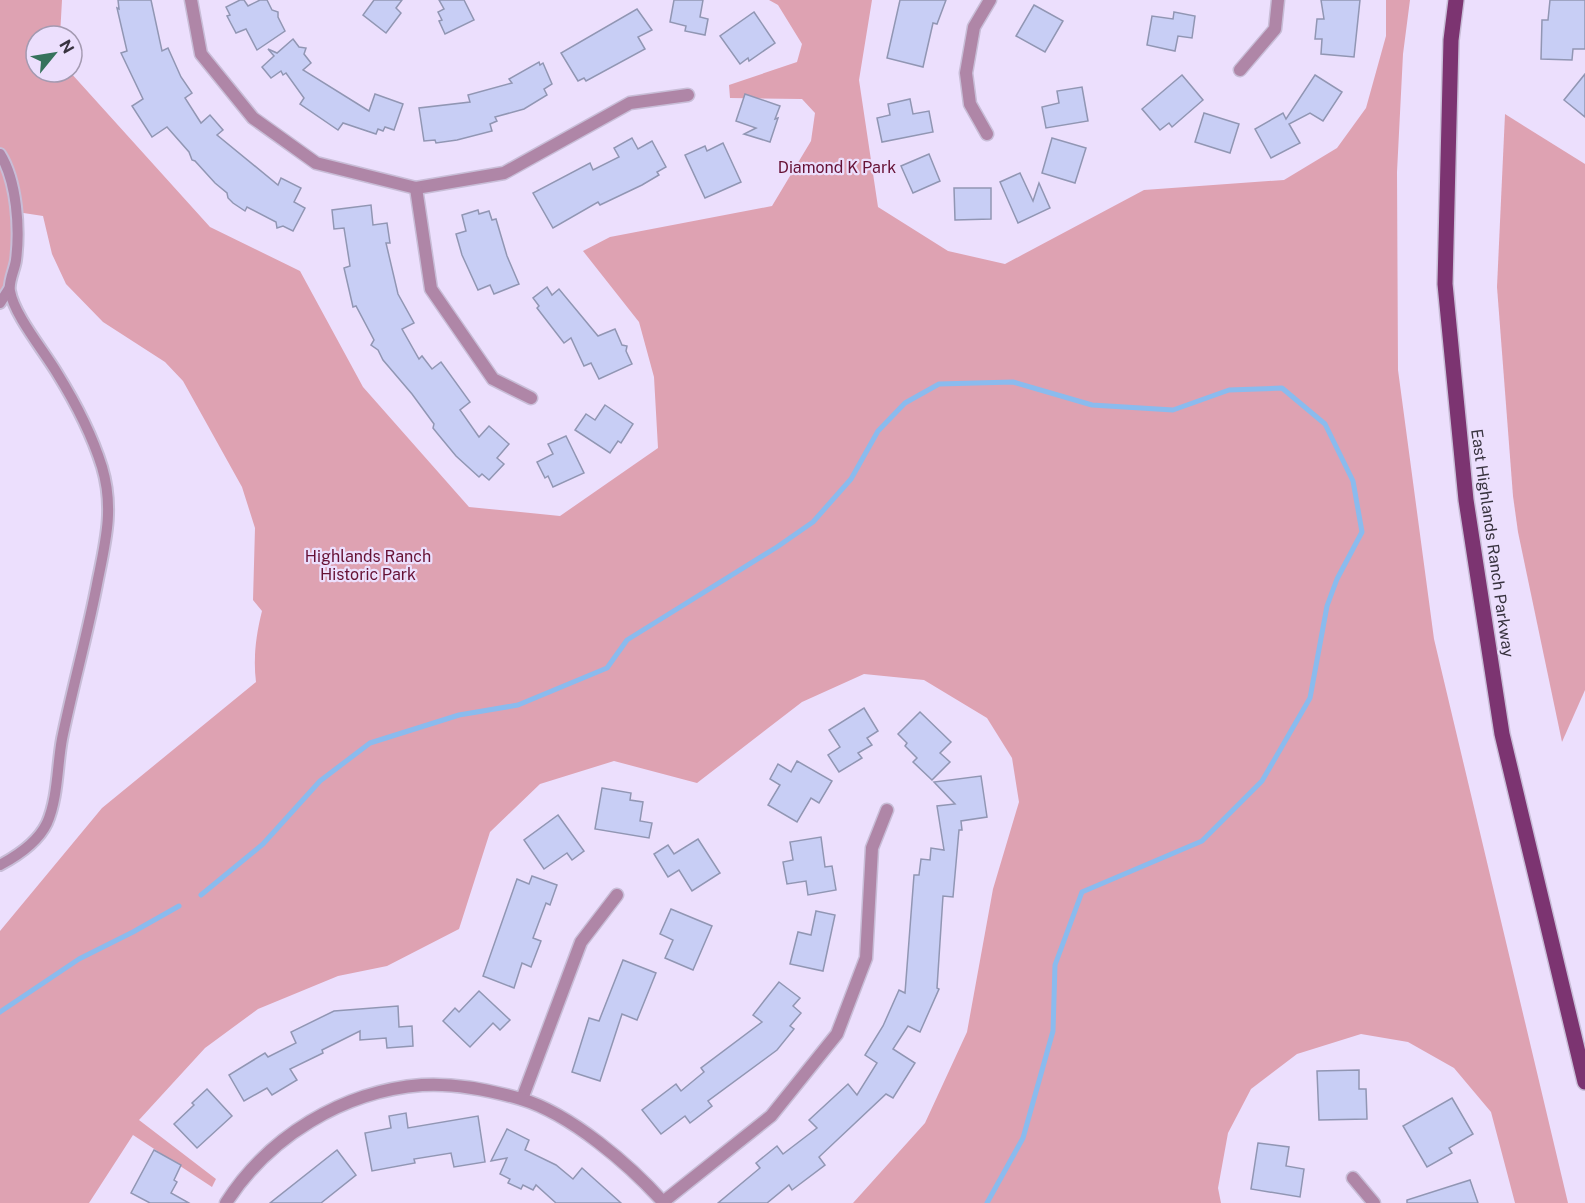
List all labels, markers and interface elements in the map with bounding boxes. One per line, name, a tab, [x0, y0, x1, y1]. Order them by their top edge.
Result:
north arrow	[24, 24, 84, 84]
text: N	[55, 37, 78, 57]
park label: Diamond K Park	[778, 158, 896, 177]
street label: East Highlands Ranch Parkway	[1467, 428, 1518, 659]
park label: Highlands Ranch Historic Park	[305, 547, 431, 584]

